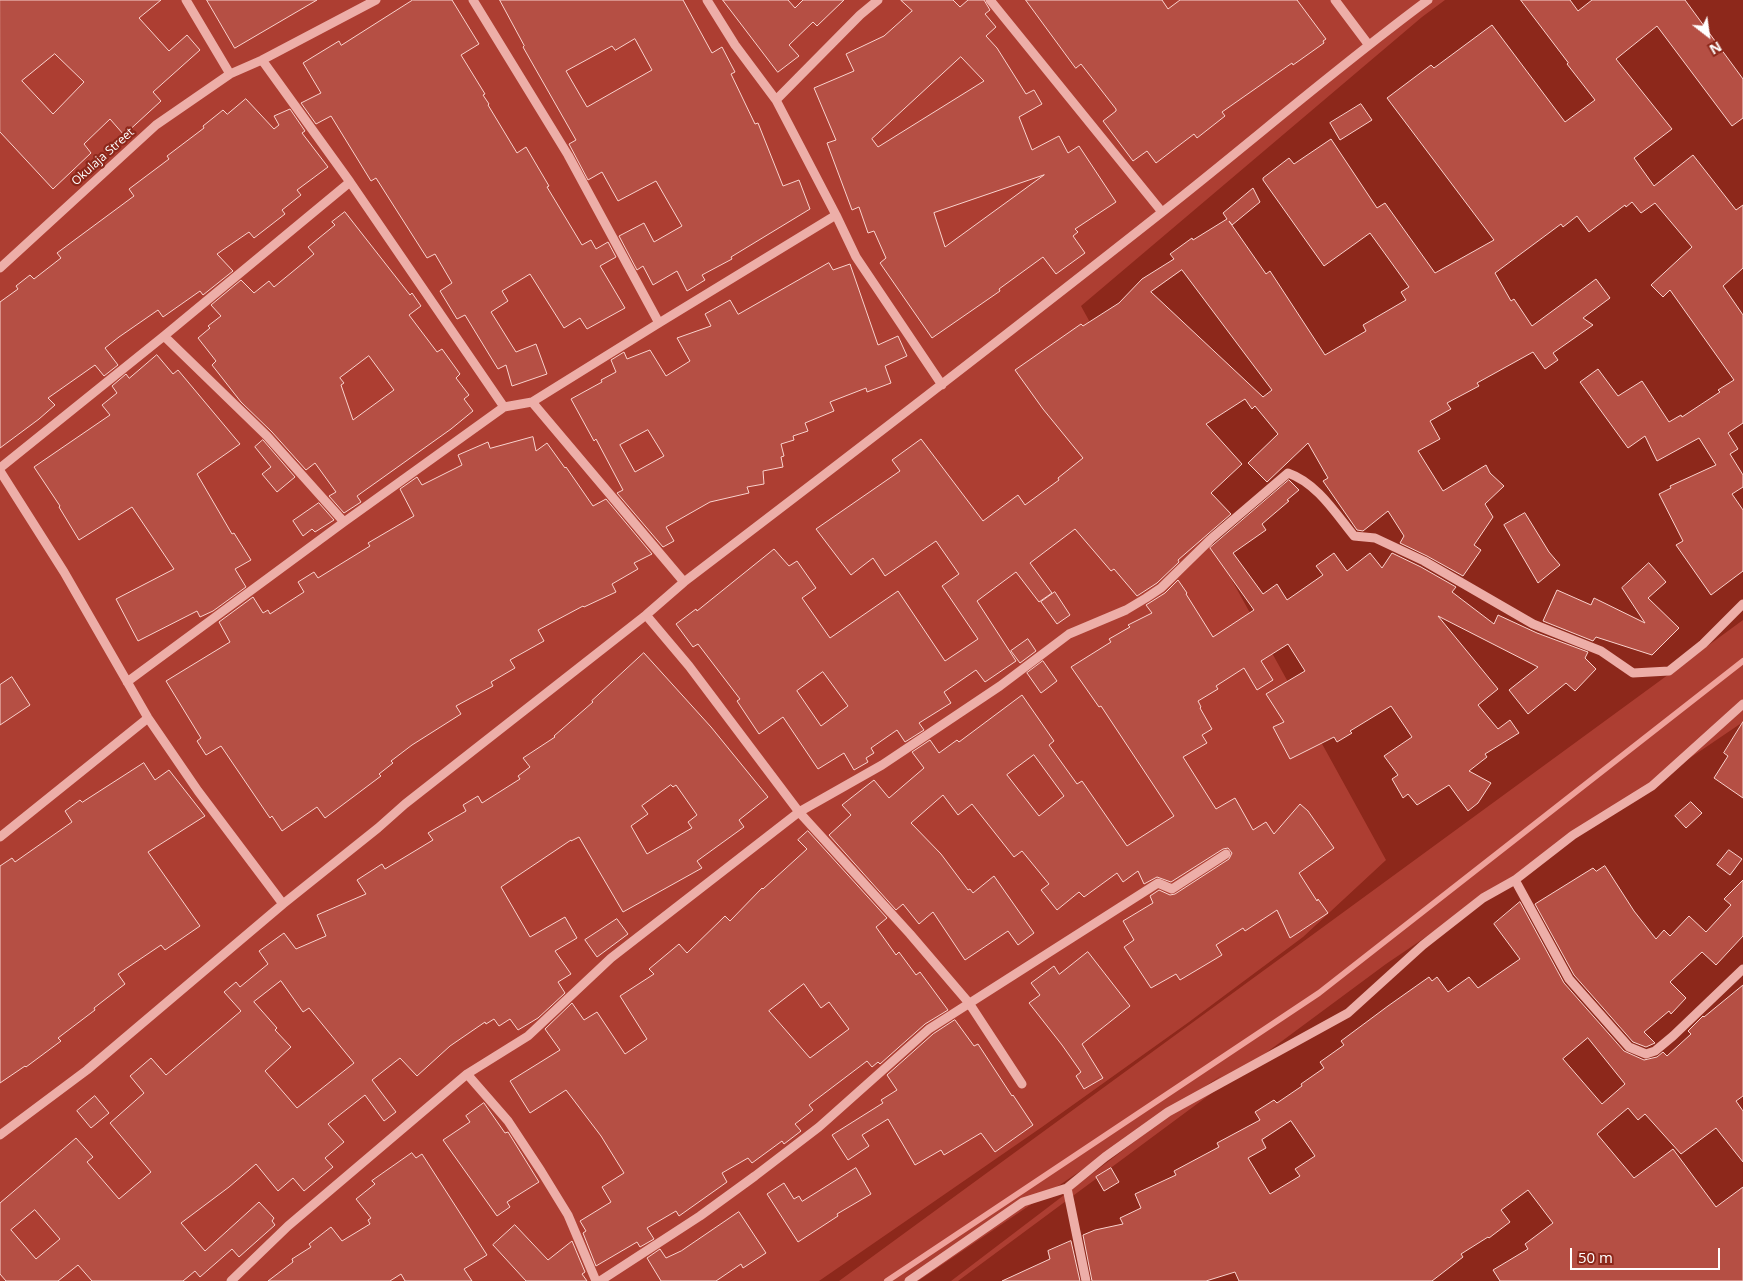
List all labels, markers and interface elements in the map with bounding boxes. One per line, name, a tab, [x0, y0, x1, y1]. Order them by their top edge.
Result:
north arrow	[1683, 10, 1733, 60]
text: N	[1706, 37, 1725, 59]
street label: Okulaja Street	[69, 125, 137, 189]
scale bar	[1573, 1238, 1723, 1270]
text: 50 m	[1578, 1247, 1613, 1267]

